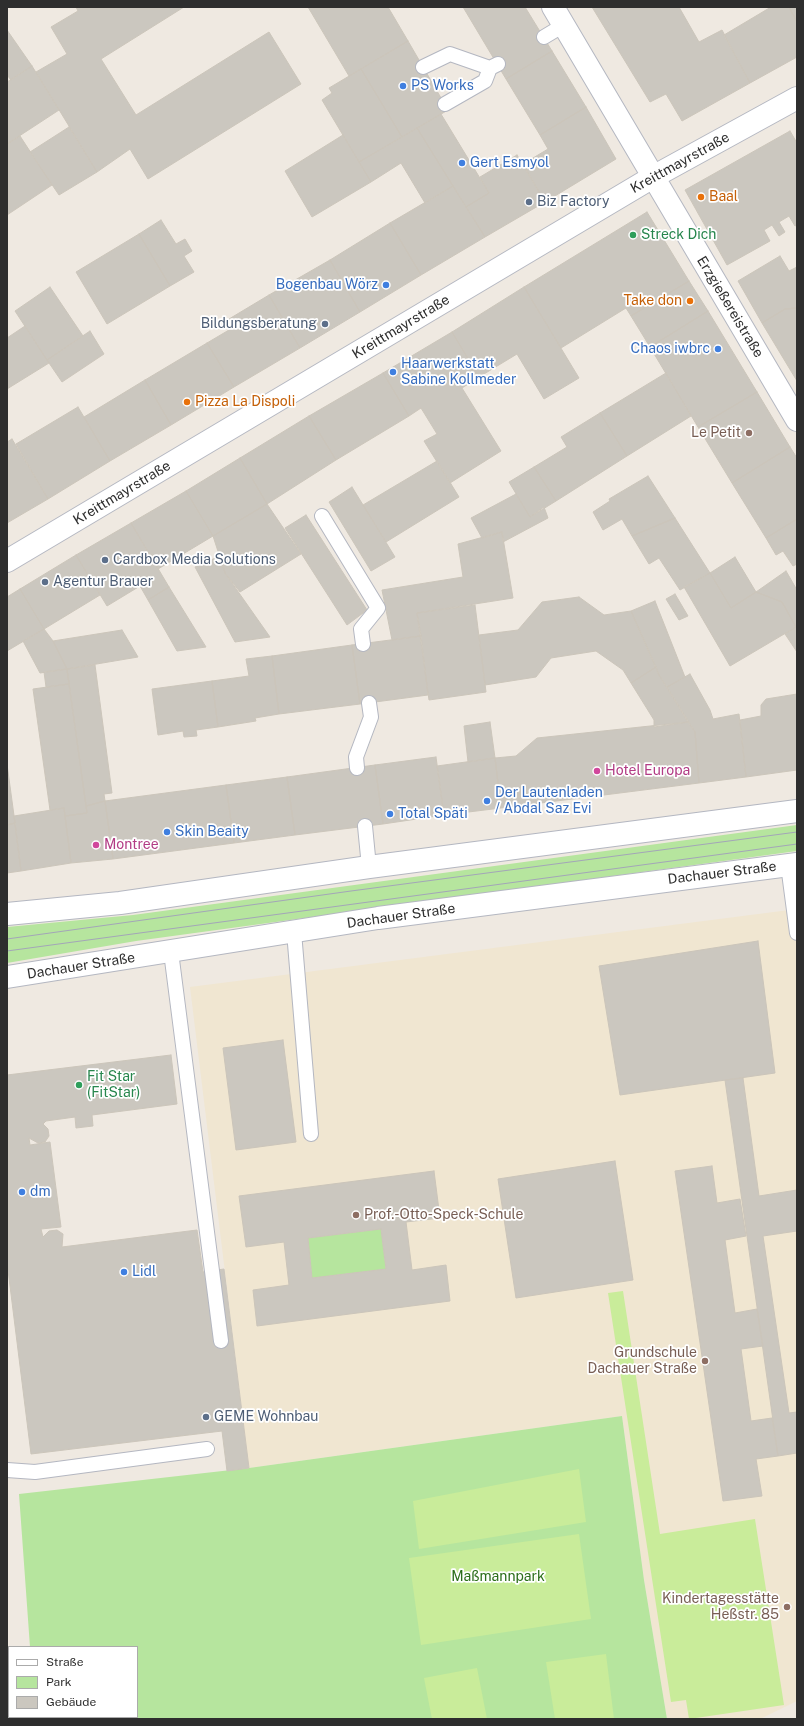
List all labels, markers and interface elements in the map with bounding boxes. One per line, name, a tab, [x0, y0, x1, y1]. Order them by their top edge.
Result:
place label: PS Works	[411, 78, 474, 94]
marker: PS Works	[398, 81, 408, 91]
street label: Kreittmayrstraße	[628, 129, 732, 197]
place label: Gert Esmyol	[470, 155, 549, 171]
marker: Gert Esmyol	[457, 158, 467, 168]
place label: Baal	[709, 189, 738, 205]
marker: Baal	[696, 192, 706, 202]
place label: Biz Factory	[537, 194, 610, 210]
marker: Biz Factory	[524, 197, 534, 207]
place label: Streck Dich	[641, 227, 716, 243]
marker: Streck Dich	[628, 230, 638, 240]
street label: Erzgießereistraße	[693, 253, 767, 361]
place label: Bogenbau Wörz	[276, 277, 378, 293]
marker: Bogenbau Wörz	[381, 280, 391, 290]
street label: Kreittmayrstraße	[349, 291, 453, 363]
place label: Take don	[624, 293, 682, 309]
marker: Take don	[685, 296, 695, 306]
place label: Bildungsberatung	[201, 316, 317, 332]
marker: Bildungsberatung	[320, 319, 330, 329]
place label: Chaos iwbrc	[631, 341, 710, 357]
marker: Chaos iwbrc	[713, 344, 723, 354]
place label: Haarwerkstatt Sabine Kollmeder	[401, 356, 516, 388]
marker: Haarwerkstatt Sabine Kollmeder	[388, 367, 398, 377]
place label: Pizza La Dispoli	[195, 394, 295, 410]
marker: Pizza La Dispoli	[182, 397, 192, 407]
place label: Le Petit	[691, 425, 741, 441]
marker: Le Petit	[744, 428, 754, 438]
street label: Kreittmayrstraße	[70, 457, 174, 529]
place label: Cardbox Media Solutions	[113, 552, 276, 568]
marker: Cardbox Media Solutions	[100, 555, 110, 565]
place label: Agentur Brauer	[53, 574, 153, 590]
marker: Agentur Brauer	[40, 577, 50, 587]
place label: Hotel Europa	[605, 763, 690, 779]
marker: Hotel Europa	[592, 766, 602, 776]
place label: Der Lautenladen / Abdal Saz Evi	[495, 785, 603, 818]
marker: Der Lautenladen / Abdal Saz Evi	[482, 796, 492, 806]
place label: Total Späti	[398, 806, 468, 822]
marker: Total Späti	[385, 809, 395, 819]
place label: Skin Beaity	[175, 824, 249, 840]
marker: Skin Beaity	[162, 827, 172, 837]
place label: Montree	[104, 837, 159, 853]
marker: Montree	[91, 840, 101, 850]
street label: Dachauer Straße	[667, 858, 777, 888]
street label: Dachauer Straße	[346, 900, 456, 932]
street label: Dachauer Straße	[26, 949, 136, 983]
place label: Fit Star (FitStar)	[87, 1069, 140, 1102]
marker: Fit Star (FitStar)	[74, 1080, 84, 1090]
place label: dm	[30, 1184, 51, 1200]
marker: dm	[17, 1187, 27, 1197]
place label: Prof.-Otto-Speck-Schule	[364, 1207, 523, 1223]
marker: Prof.-Otto-Speck-Schule	[351, 1210, 361, 1220]
place label: Lidl	[132, 1264, 156, 1280]
marker: Lidl	[119, 1267, 129, 1277]
place label: Grundschule Dachauer Straße	[588, 1345, 697, 1378]
marker: Grundschule Dachauer Straße	[700, 1356, 710, 1366]
place label: GEME Wohnbau	[214, 1409, 318, 1425]
marker: GEME Wohnbau	[201, 1412, 211, 1422]
park label: Maßmannpark	[451, 1569, 545, 1585]
place label: Kindertagesstätte Heßstr. 85	[662, 1591, 779, 1624]
marker: Kindertagesstätte Heßstr. 85	[782, 1602, 792, 1612]
legend	[8, 1646, 138, 1718]
text: Straße	[46, 1655, 83, 1669]
text: Park	[46, 1675, 72, 1689]
text: Gebäude	[46, 1695, 96, 1709]

